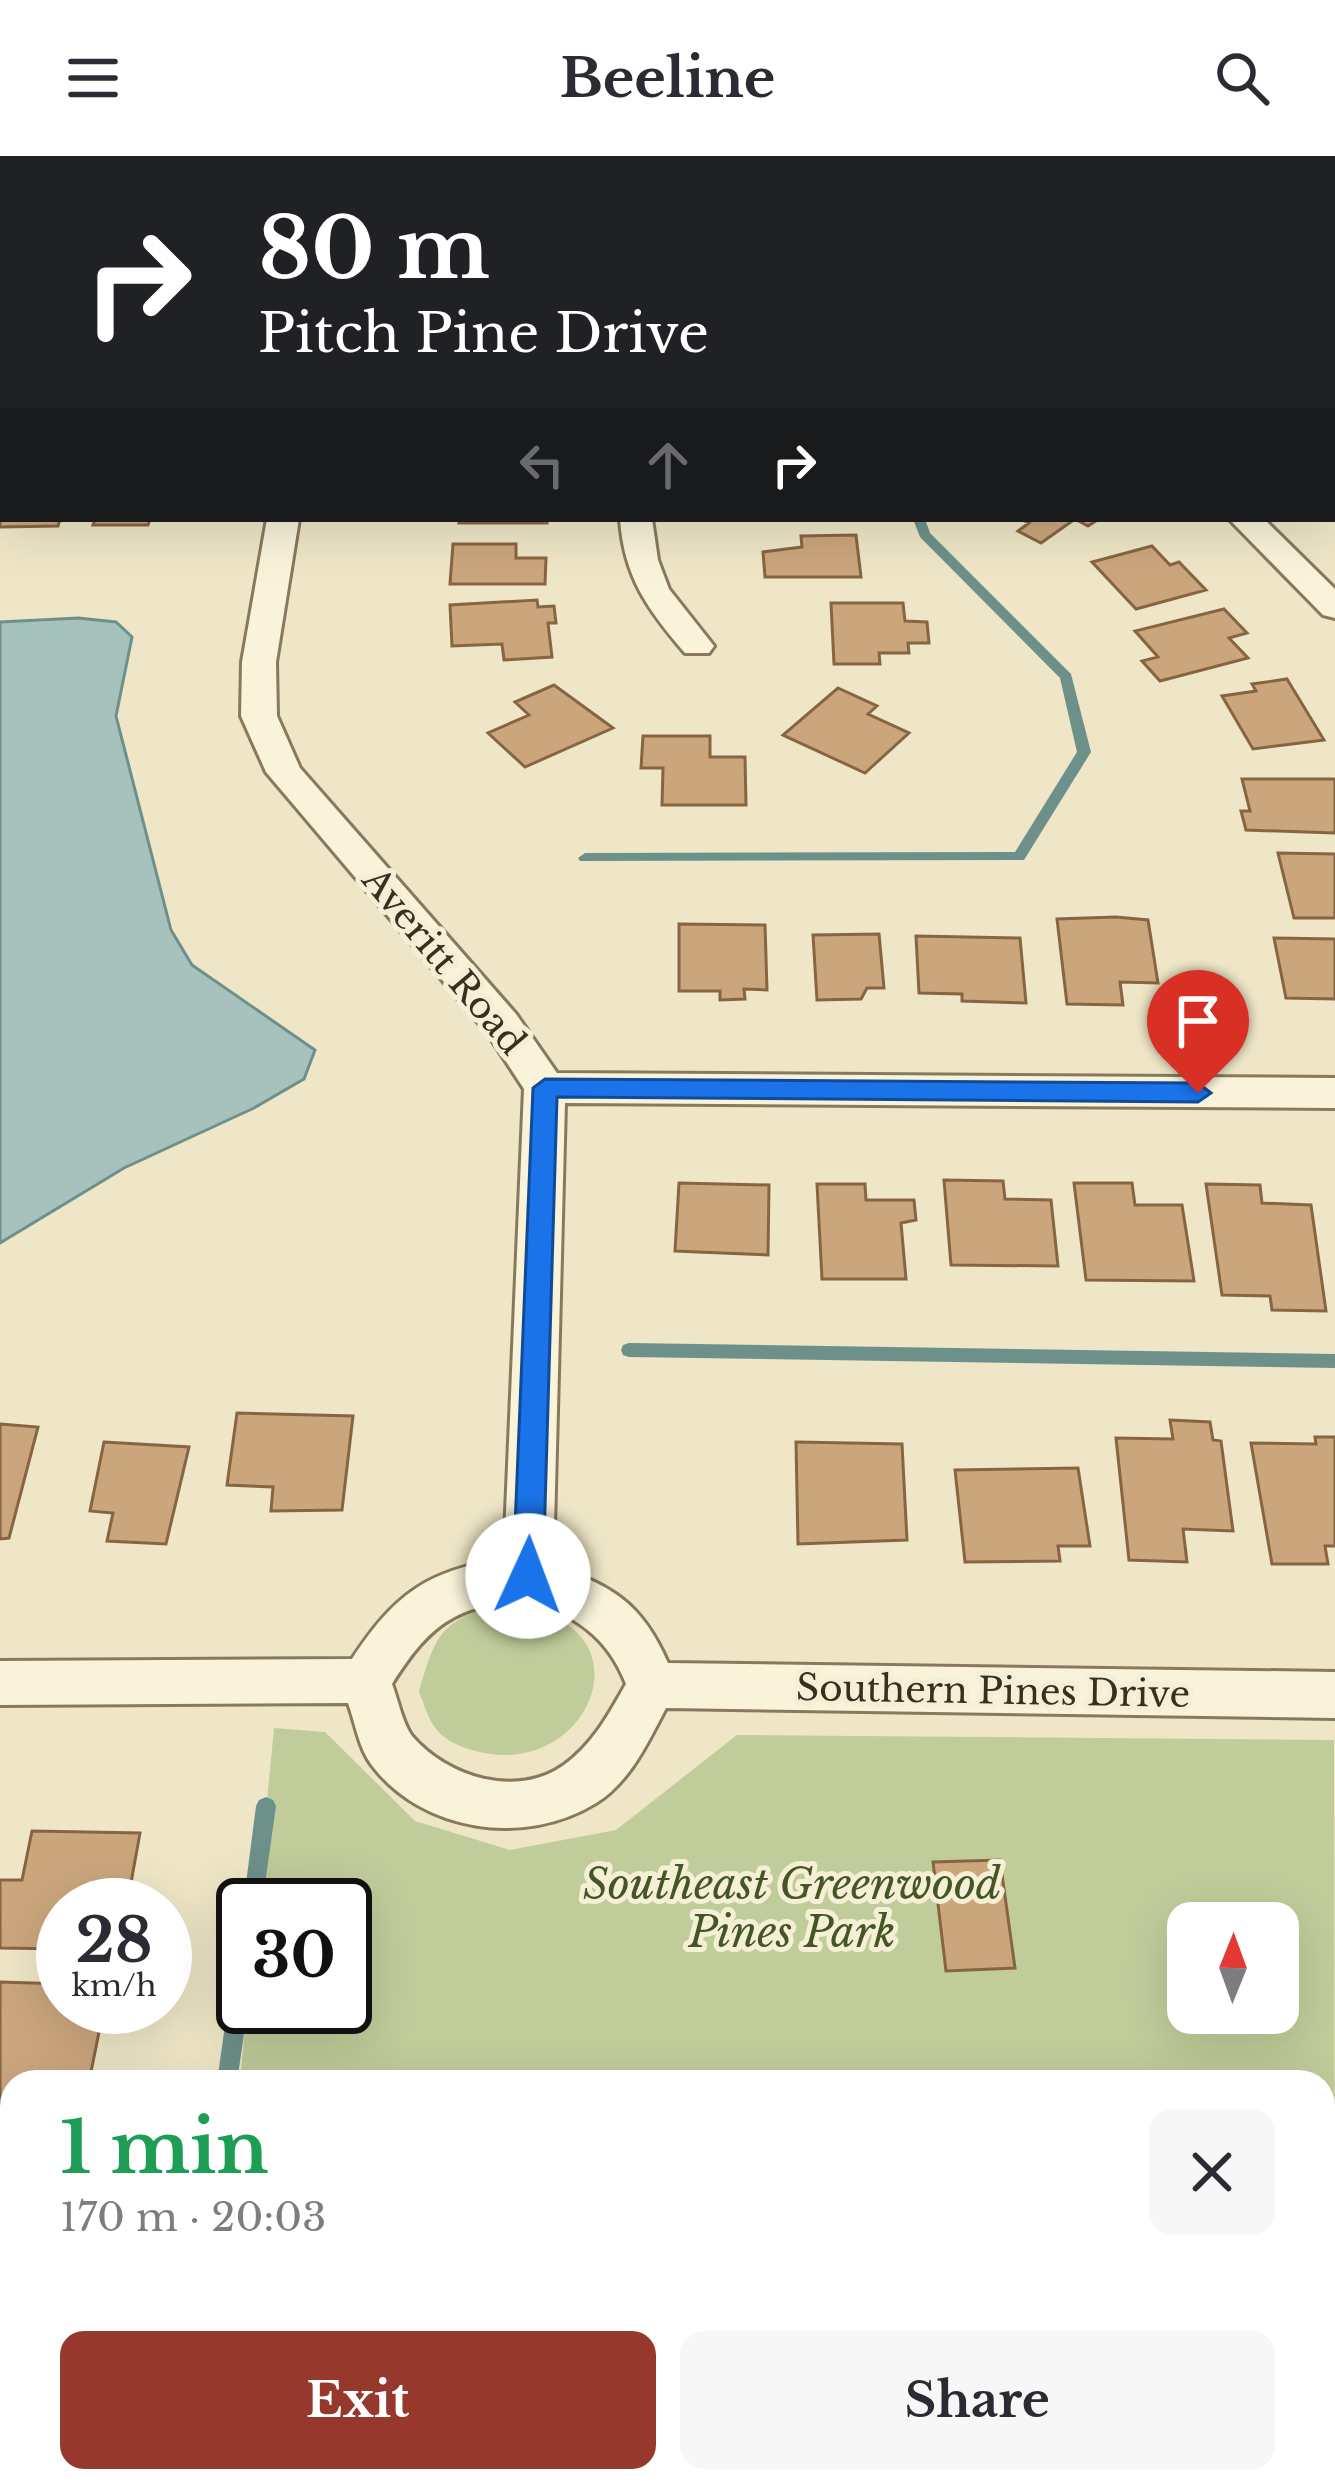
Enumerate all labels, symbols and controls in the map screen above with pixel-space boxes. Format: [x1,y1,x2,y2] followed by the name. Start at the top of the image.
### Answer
[60,45,126,111] icon: menu
[560,45,775,112] text: Beeline
[1209,45,1275,111] icon: search
[258,197,490,301] text: 80 m
[60,204,216,360] icon: right
[258,300,709,367] text: Pitch Pine Drive
[509,432,575,498] icon: left
[635,432,701,498] icon: ahead
[761,432,827,498] icon: right
[352,858,535,1064] street label: Averitt Road
[1147,970,1249,1093] pin
[1165,988,1231,1054] icon: arrive
[465,1513,591,1639] position arrow
[796,1665,1190,1717] street label: Southern Pines Drive
[583,1858,1002,1958] park label: Southeast Greenwood Pines Park
[216,1878,372,2034] speed limit sign: 30
[1167,1902,1299,2034] north arrow
[1167,1902,1299,2034] map controls
[75,1904,153,1978] text: 28
[71,1967,157,2004] text: km/h
[60,2103,269,2192] text: 1 min
[1149,2109,1275,2235] button: close
[60,2193,326,2242] text: 170 m · 20:03
[60,2331,656,2469] button: Exit
[680,2331,1275,2469] button: Share

